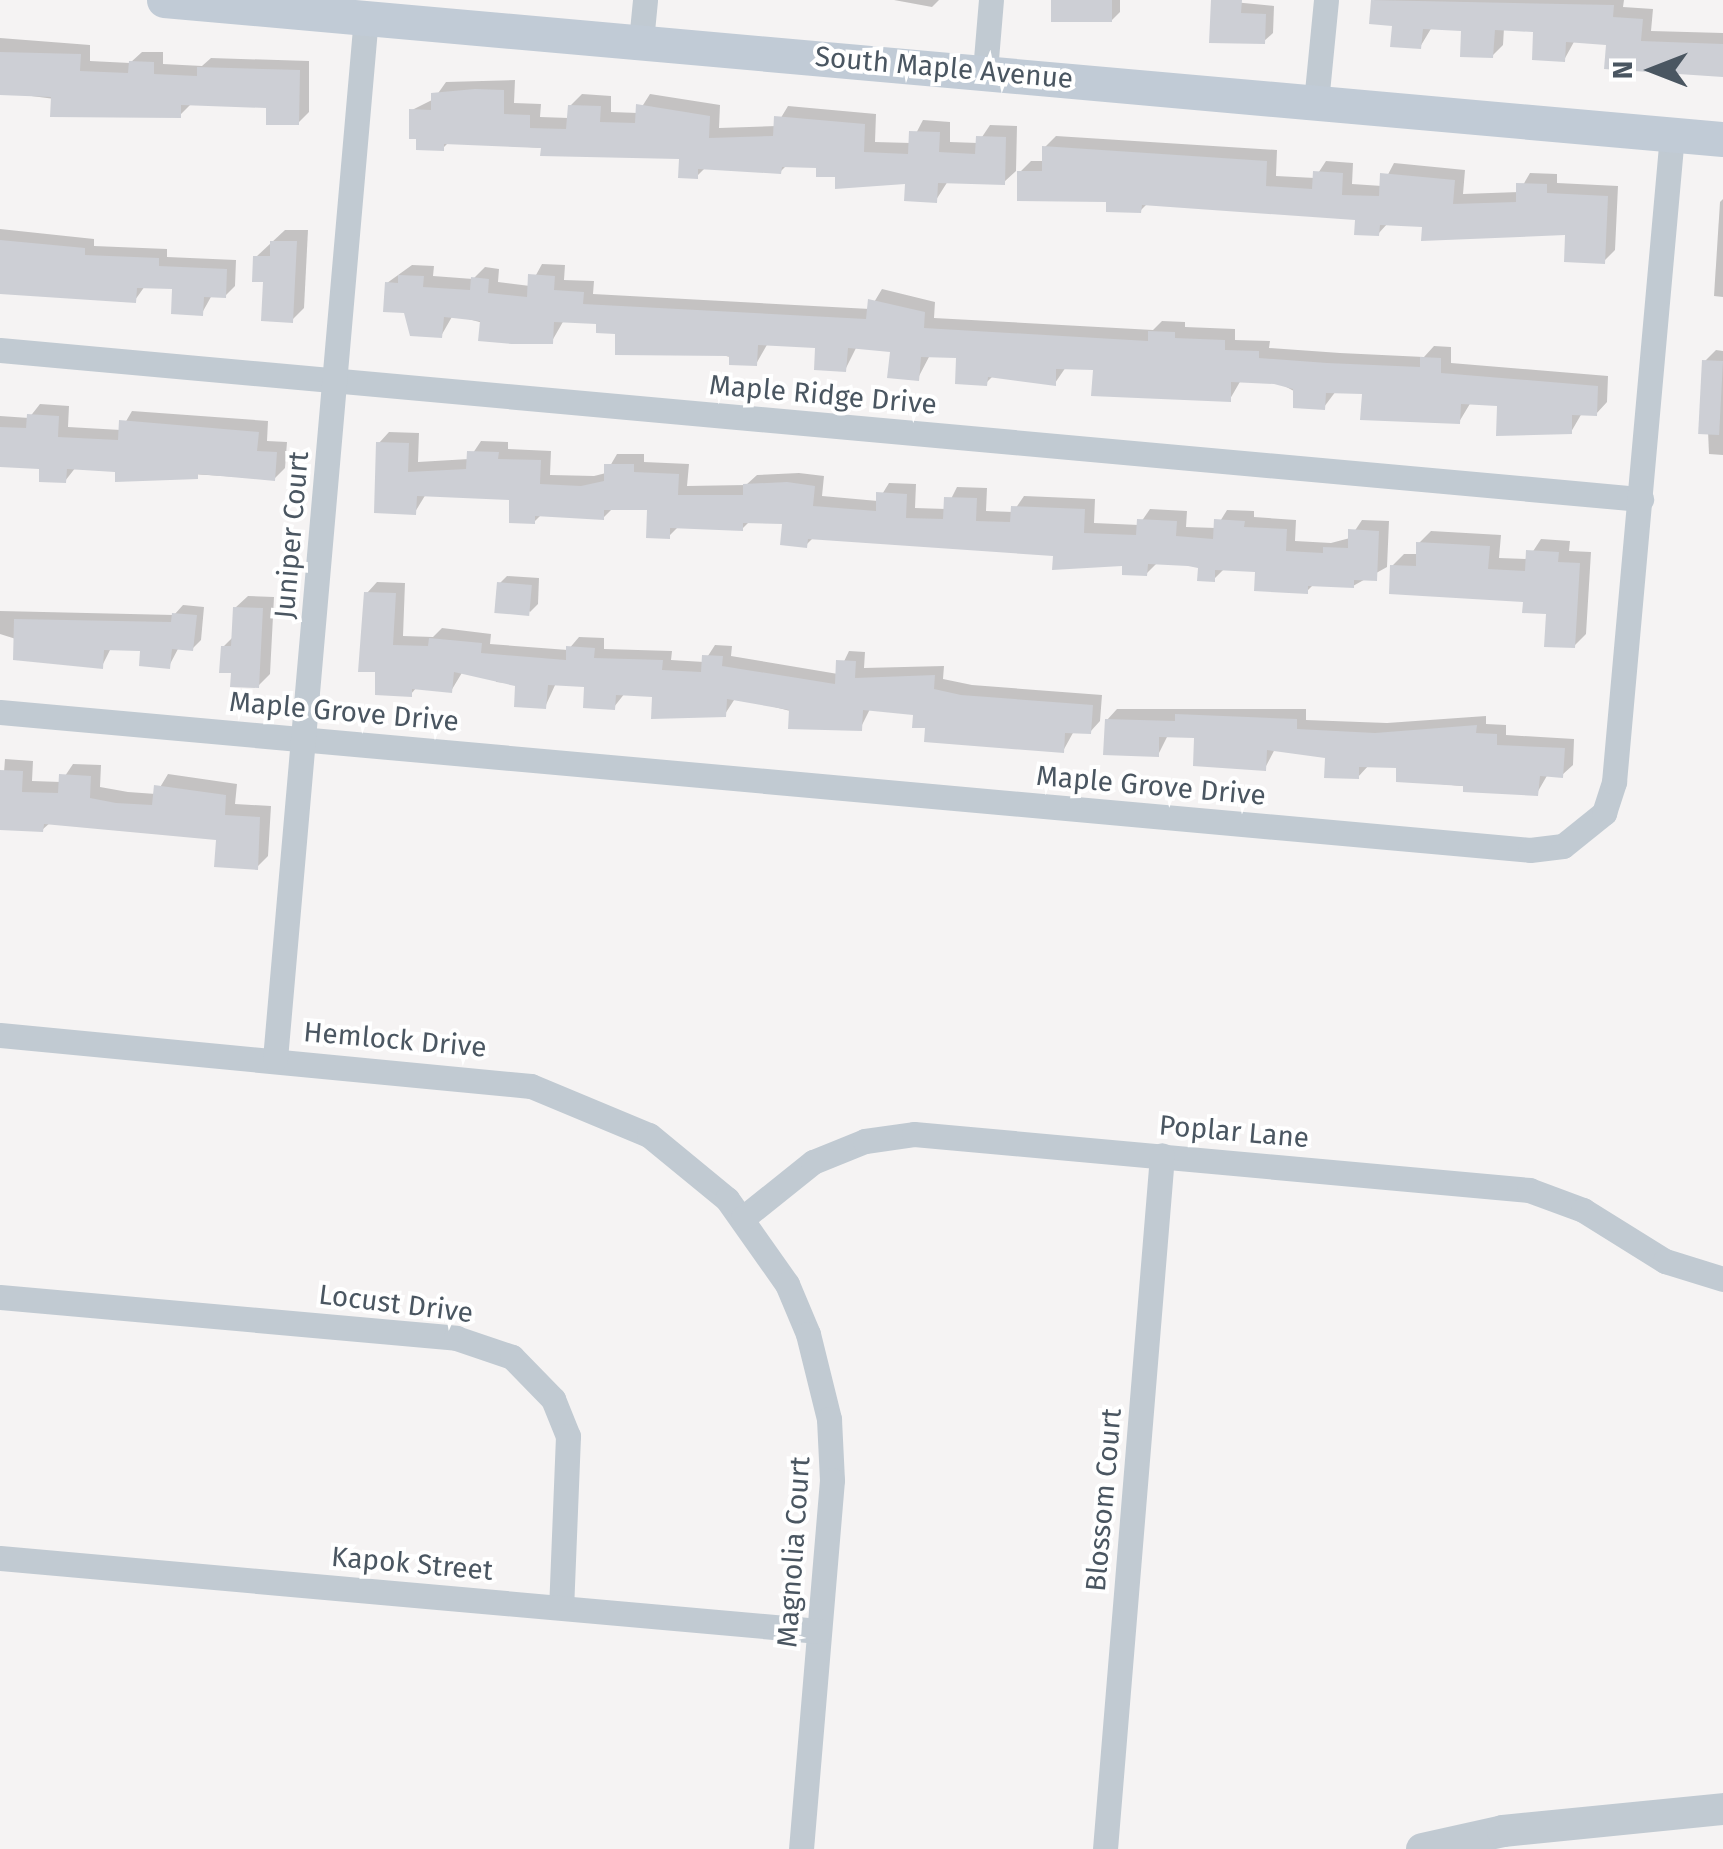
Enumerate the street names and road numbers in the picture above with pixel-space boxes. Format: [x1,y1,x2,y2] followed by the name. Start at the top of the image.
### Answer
[813,40,1075,96] street label: South Maple Avenue
[708,368,938,422] street label: Maple Ridge Drive
[268,450,316,620] street label: Juniper Court
[228,685,460,739] street label: Maple Grove Drive
[1035,759,1267,813] street label: Maple Grove Drive
[302,1015,488,1065] street label: Hemlock Drive
[1158,1109,1310,1155] street label: Poplar Lane
[317,1278,475,1330] street label: Locust Drive
[1079,1407,1129,1593] street label: Blossom Court
[771,1455,817,1649] street label: Magnolia Court
[330,1540,494,1588] street label: Kapok Street

